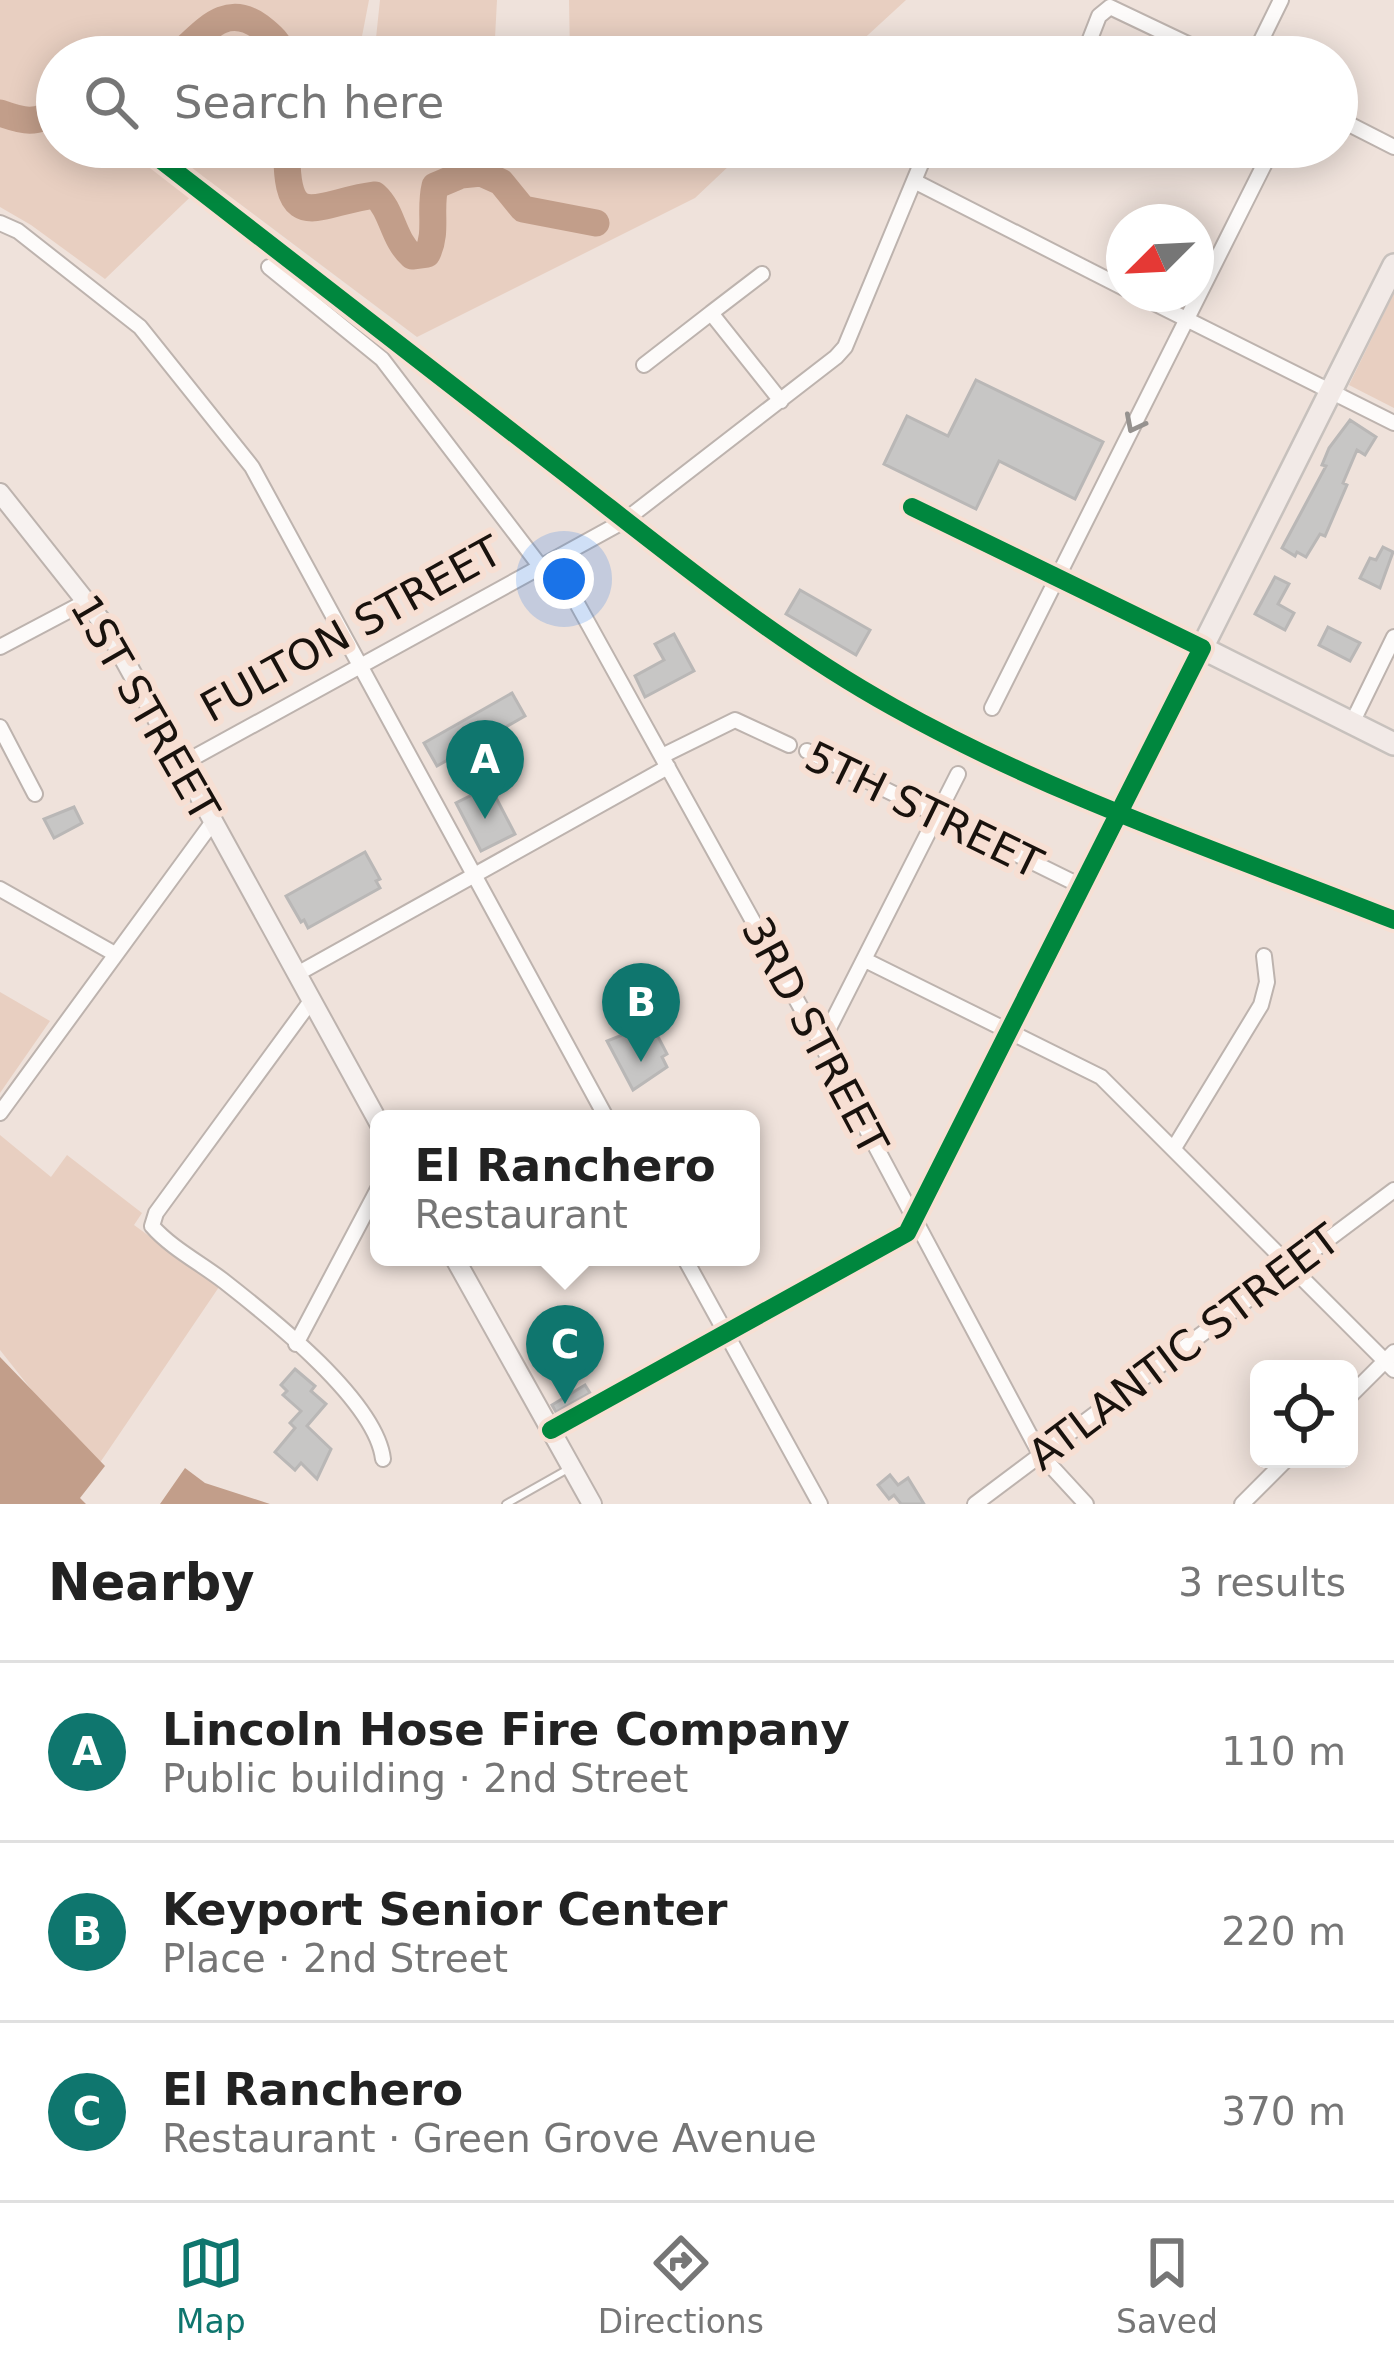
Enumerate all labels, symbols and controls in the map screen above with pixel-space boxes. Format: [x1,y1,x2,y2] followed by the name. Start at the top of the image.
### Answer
[36,36,1358,168] search box
[78,69,144,135] icon: search
[174,76,444,129] text: Search here
[1106,204,1214,312] north arrow
[1125,412,1149,433] one-way arrow
[192,526,510,732] street label: FULTON STREET
[534,549,594,609] your location
[61,586,230,830] street label: 1ST STREET
[446,720,524,819] pin: A
[798,732,1051,889] street label: 5TH STREET
[732,909,898,1163] street label: 3RD STREET
[602,963,680,1062] pin: B
[370,1110,760,1266] popup
[414,1139,716,1192] text: El Ranchero
[414,1192,628,1237] text: Restaurant
[1019,1214,1349,1480] street label: ATLANTIC STREET
[526,1305,604,1404] pin: C
[1250,1360,1358,1468] map controls
[1250,1360,1358,1468] button: locate
[48,1553,255,1612] text: Nearby
[1178,1560,1346,1605] text: 3 results
[162,1703,850,1756] text: Lincoln Hose Fire Company
[72,1729,102,1774] text: A
[1221,1729,1346,1774] text: 110 m
[162,1756,688,1801] text: Public building · 2nd Street
[162,1883,727,1936] text: Keyport Senior Center
[72,1909,102,1954] text: B
[1221,1909,1346,1954] text: 220 m
[162,1936,508,1981] text: Place · 2nd Street
[162,2063,463,2116] text: El Ranchero
[73,2089,101,2134] text: C
[1221,2089,1346,2134] text: 370 m
[162,2116,817,2161] text: Restaurant · Green Grove Avenue
[176,2230,246,2341] tab: Map
[598,2230,764,2341] tab: Directions
[1116,2230,1218,2341] tab: Saved

